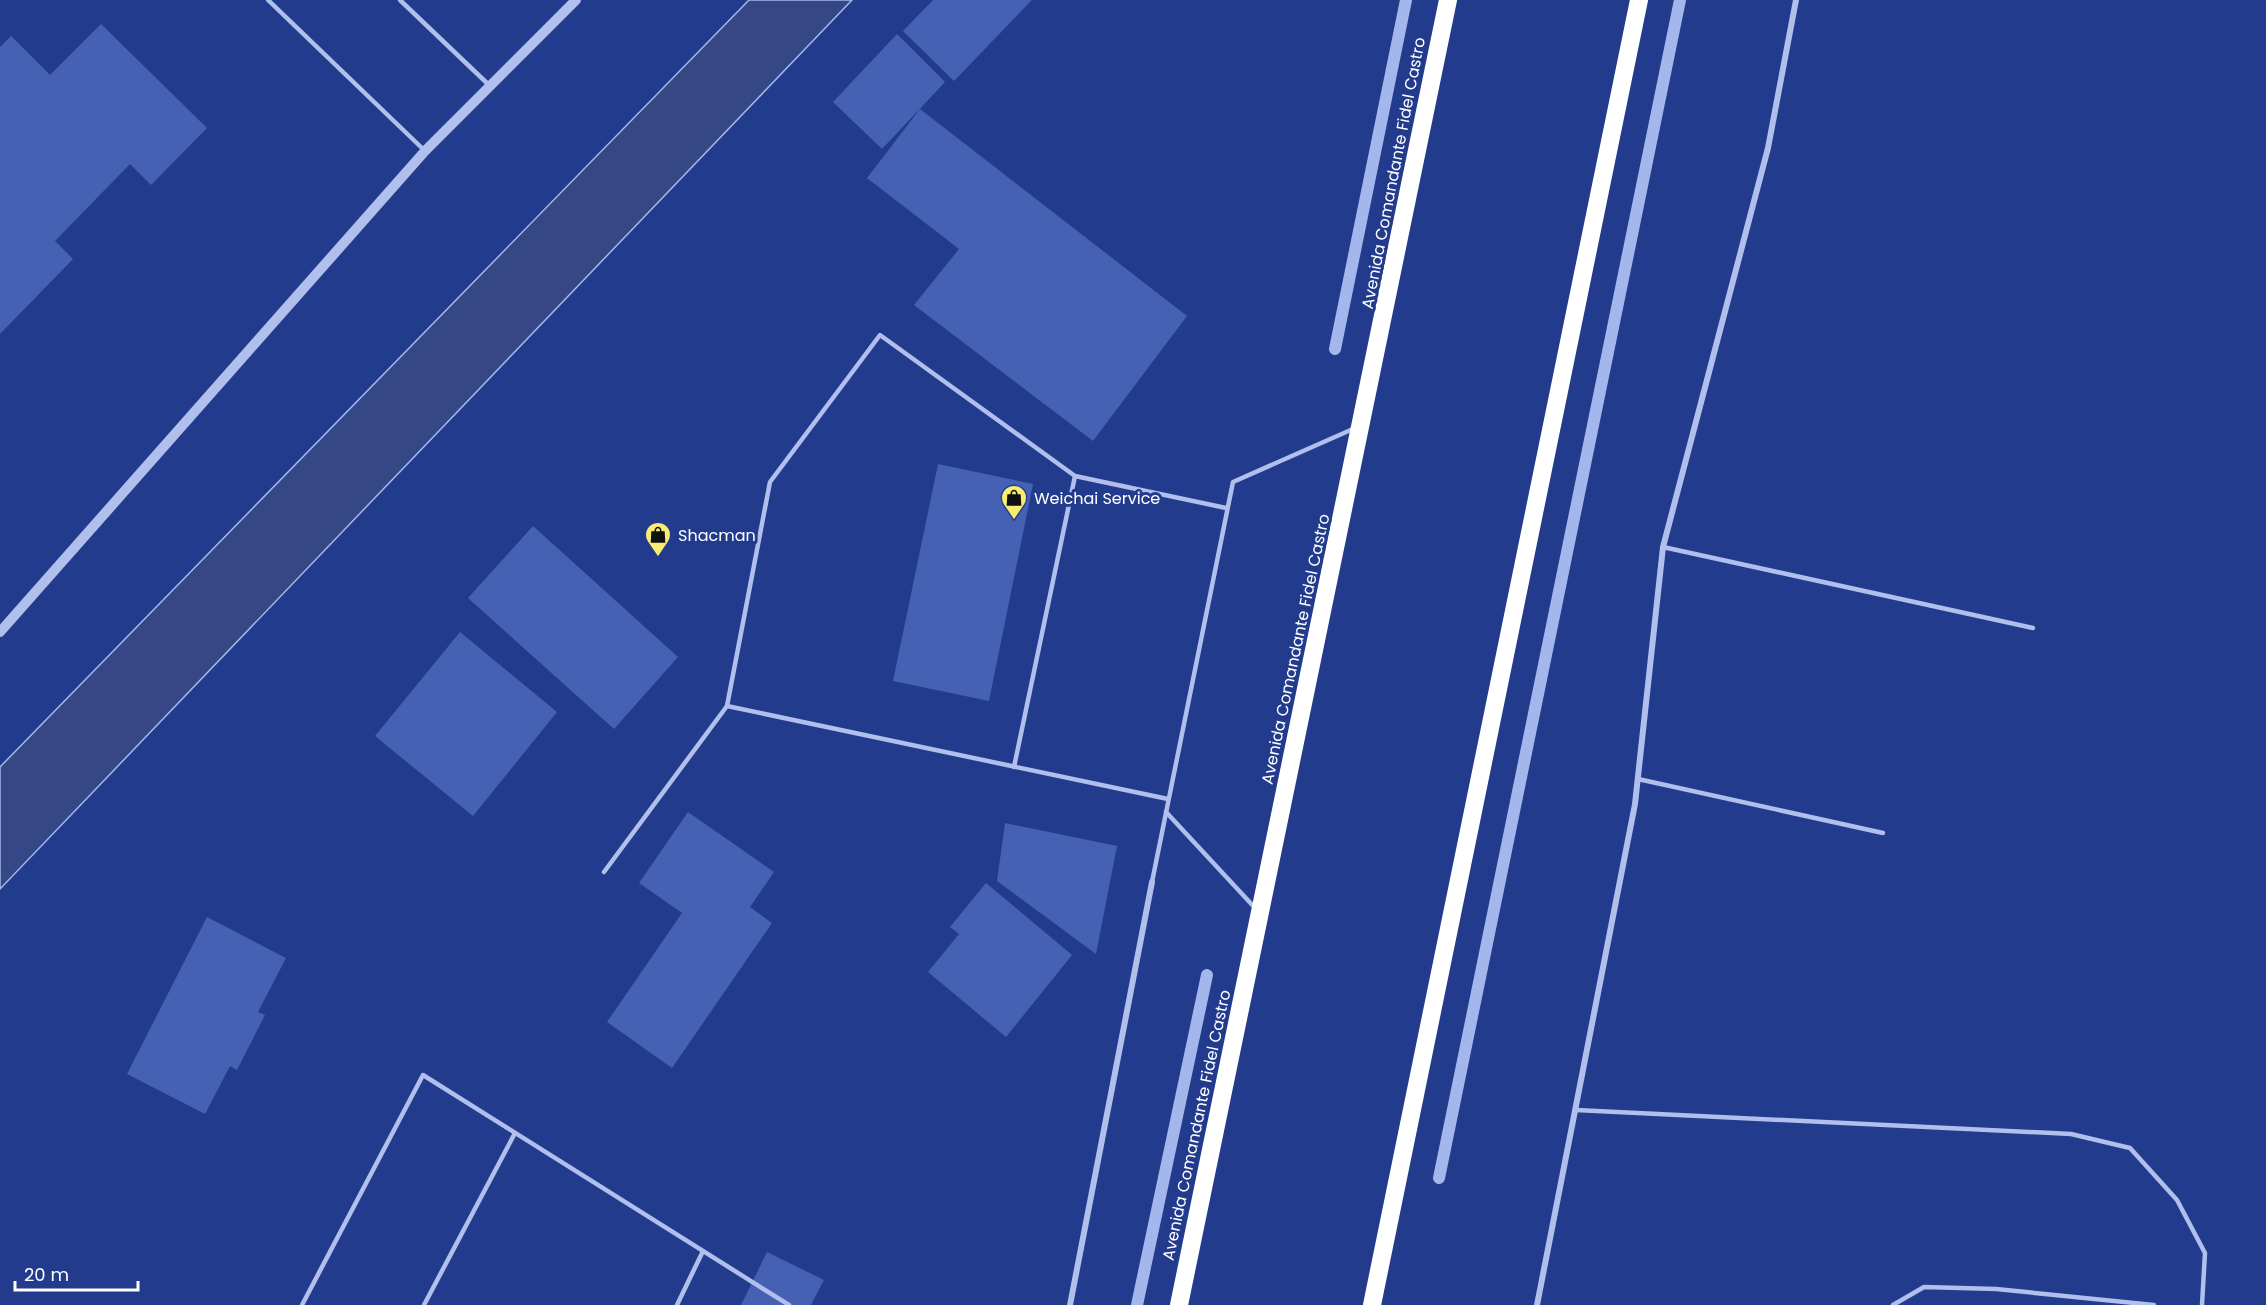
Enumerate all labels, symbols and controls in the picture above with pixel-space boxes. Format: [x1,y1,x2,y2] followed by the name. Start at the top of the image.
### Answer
[1356,35,1431,311] street label: Avenida Comandante Fidel Castro
[999,483,1029,521] shop icon: Weichai Service
[1034,487,1160,510] place label: Weichai Service
[1256,512,1335,787] street label: Avenida Comandante Fidel Castro
[643,520,673,558] shop icon: Shacman
[678,524,756,547] place label: Shacman
[1157,988,1236,1263] street label: Avenida Comandante Fidel Castro
[15,1254,138,1292] scale bar
[24,1262,69,1287] text: 20 m

